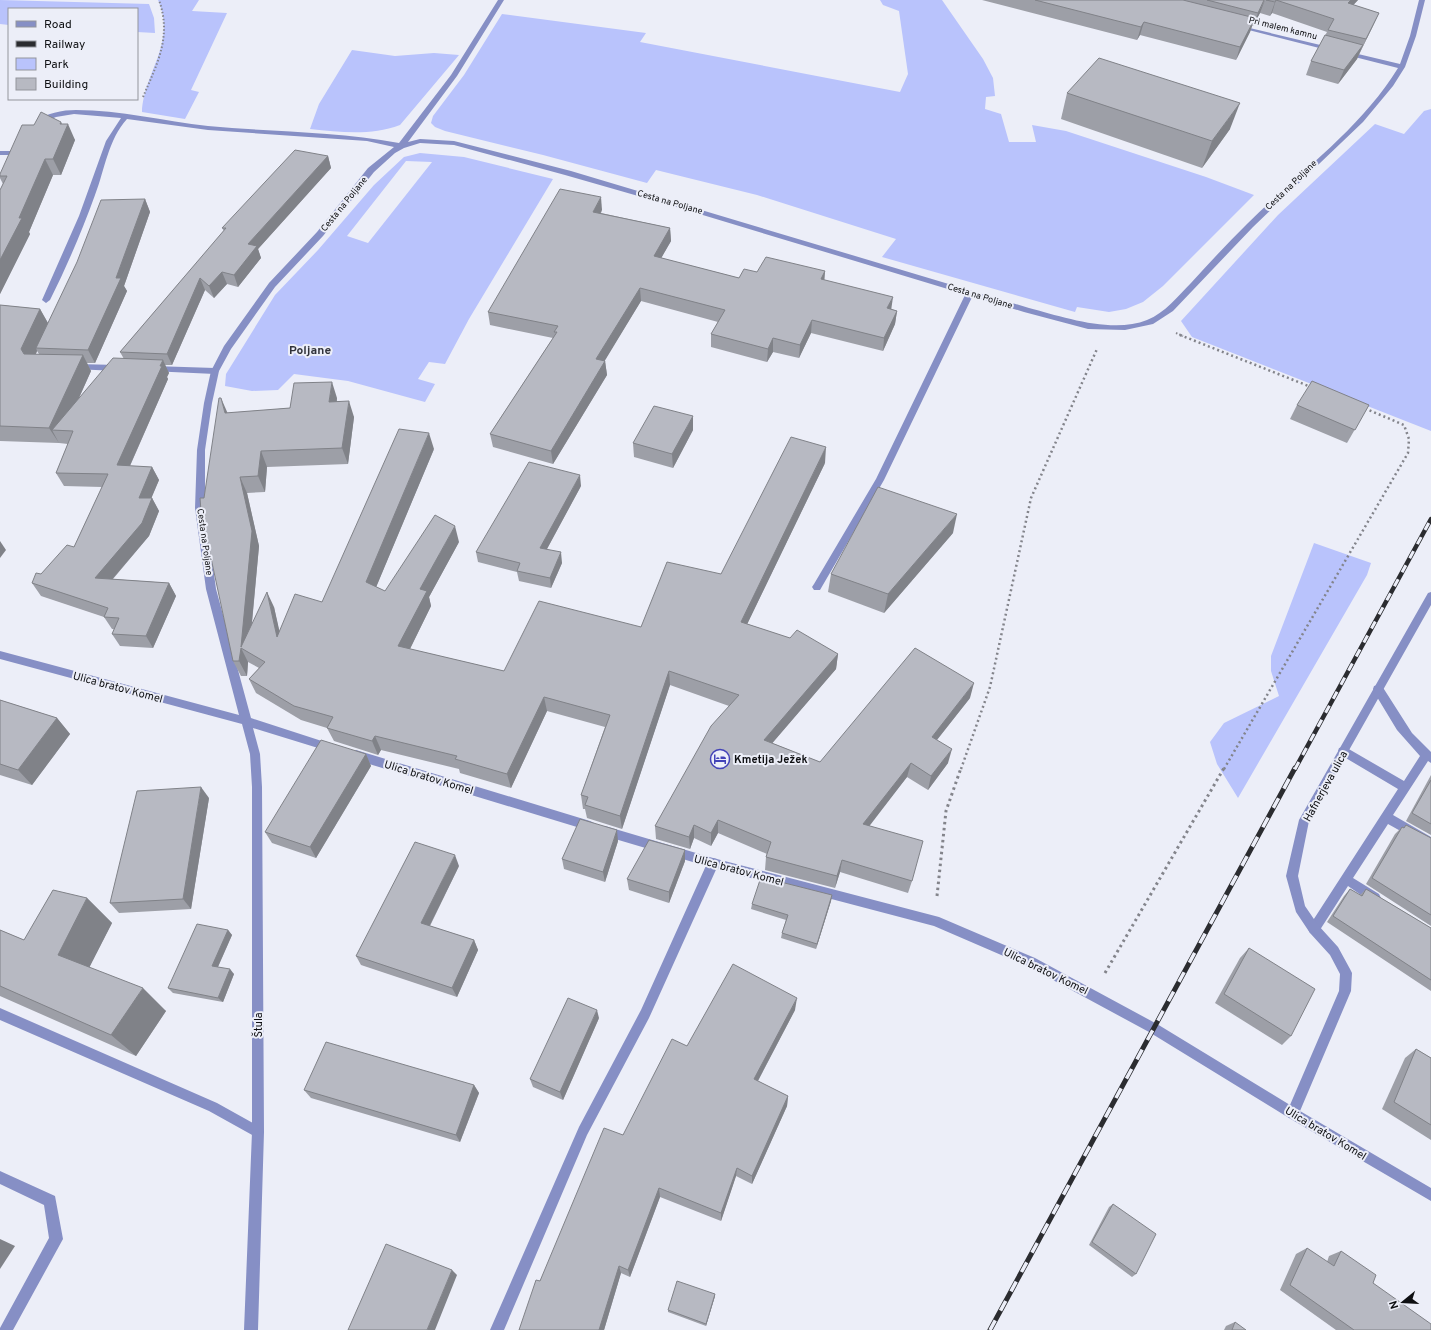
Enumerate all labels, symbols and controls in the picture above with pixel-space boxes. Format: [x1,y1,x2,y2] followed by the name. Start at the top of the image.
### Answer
[8,8,138,100] legend
[1247,15,1318,42] street label: Pri malem kamnu
[44,17,72,33] text: Road
[44,37,85,53] text: Railway
[44,57,69,73] text: Park
[44,77,88,93] text: Building
[1263,158,1320,213] street label: Cesta na Poljane
[319,175,370,234] street label: Cesta na Poljane
[636,188,704,217] street label: Cesta na Poljane
[946,281,1014,312] street label: Cesta na Poljane
[289,343,331,359] district label: Poljane
[194,508,215,576] street label: Cesta na Poljane
[71,669,164,707] street label: Ulica bratov Komel
[709,748,731,770] hotel icon: Kmetija Ježek
[1301,748,1351,824] street label: Hafnerjeva ulica
[734,753,808,767] place label: Kmetija Ježek
[382,758,475,798] street label: Ulica bratov Komel
[692,852,785,890] street label: Ulica bratov Komel
[1001,945,1090,998] street label: Ulica bratov Komel
[251,1012,266,1038] street label: Štula
[1282,1104,1369,1164] street label: Ulica bratov Komel
[1383,1282,1423,1322] north arrow
[1387,1299,1402,1311] text: N

